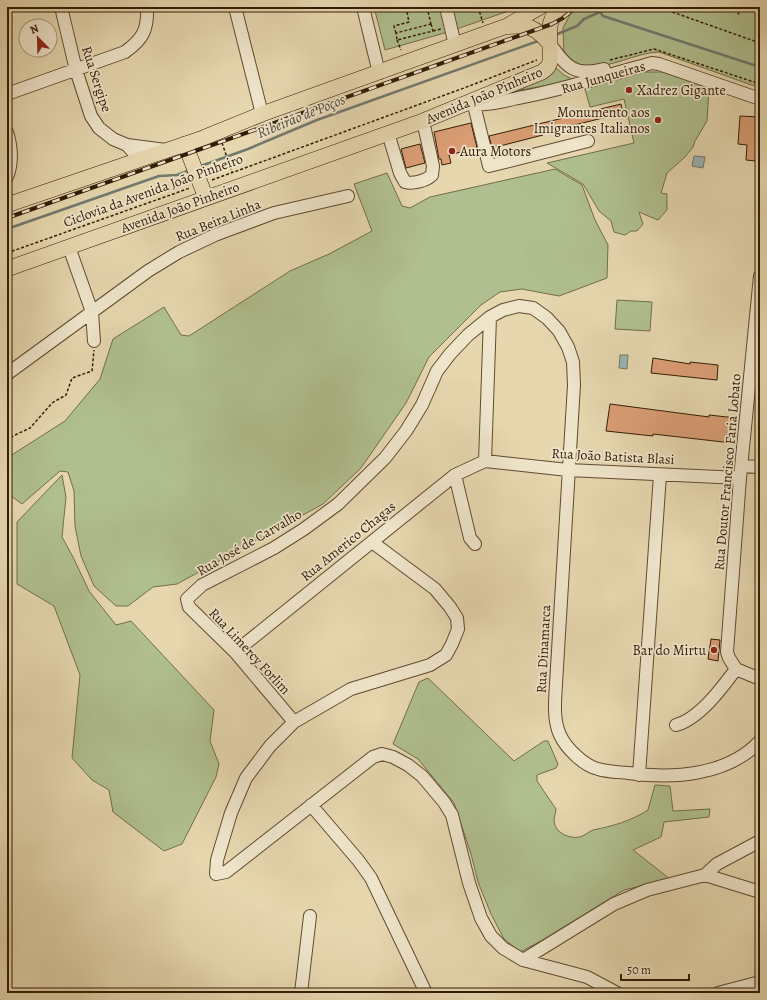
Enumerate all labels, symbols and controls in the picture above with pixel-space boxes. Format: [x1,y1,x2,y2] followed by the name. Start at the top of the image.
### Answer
[18,18,58,58] north arrow
[28,21,41,38] text: N
[77,44,116,115] street label: Rua Sergipe
[559,56,647,99] street label: Rua Junqueiras
[422,62,545,129] street label: Avenida João Pinheiro
[637,81,726,100] place label: Xadrez Gigante
[624,85,634,95] marker: Xadrez Gigante
[254,89,348,143] water label: Ribeirão de Poços
[533,103,650,138] place label: Monumento aos Imigrantes Italianos
[653,115,663,125] marker: Monumento aos Imigrantes Italianos
[459,142,531,161] place label: Aura Motors
[447,146,457,156] marker: Aura Motors
[61,150,245,230] street label: Ciclovia da Avenida João Pinheiro
[118,178,242,236] street label: Avenida João Pinheiro
[173,194,264,246] street label: Rua Beira Linha
[709,373,746,571] street label: Rua Doutor Francisco Faria Lobato
[551,444,675,469] street label: Rua João Batista Blasi
[297,497,400,586] street label: Rua Americo Chagas
[193,505,305,580] street label: Rua José de Carvalho
[204,604,295,699] street label: Rua Limercy Forlim
[532,604,555,694] street label: Rua Dinamarca
[633,641,706,660] place label: Bar do Mirtu
[709,645,719,655] marker: Bar do Mirtu
[621,956,689,982] scale bar
[627,962,651,978] text: 50 m

